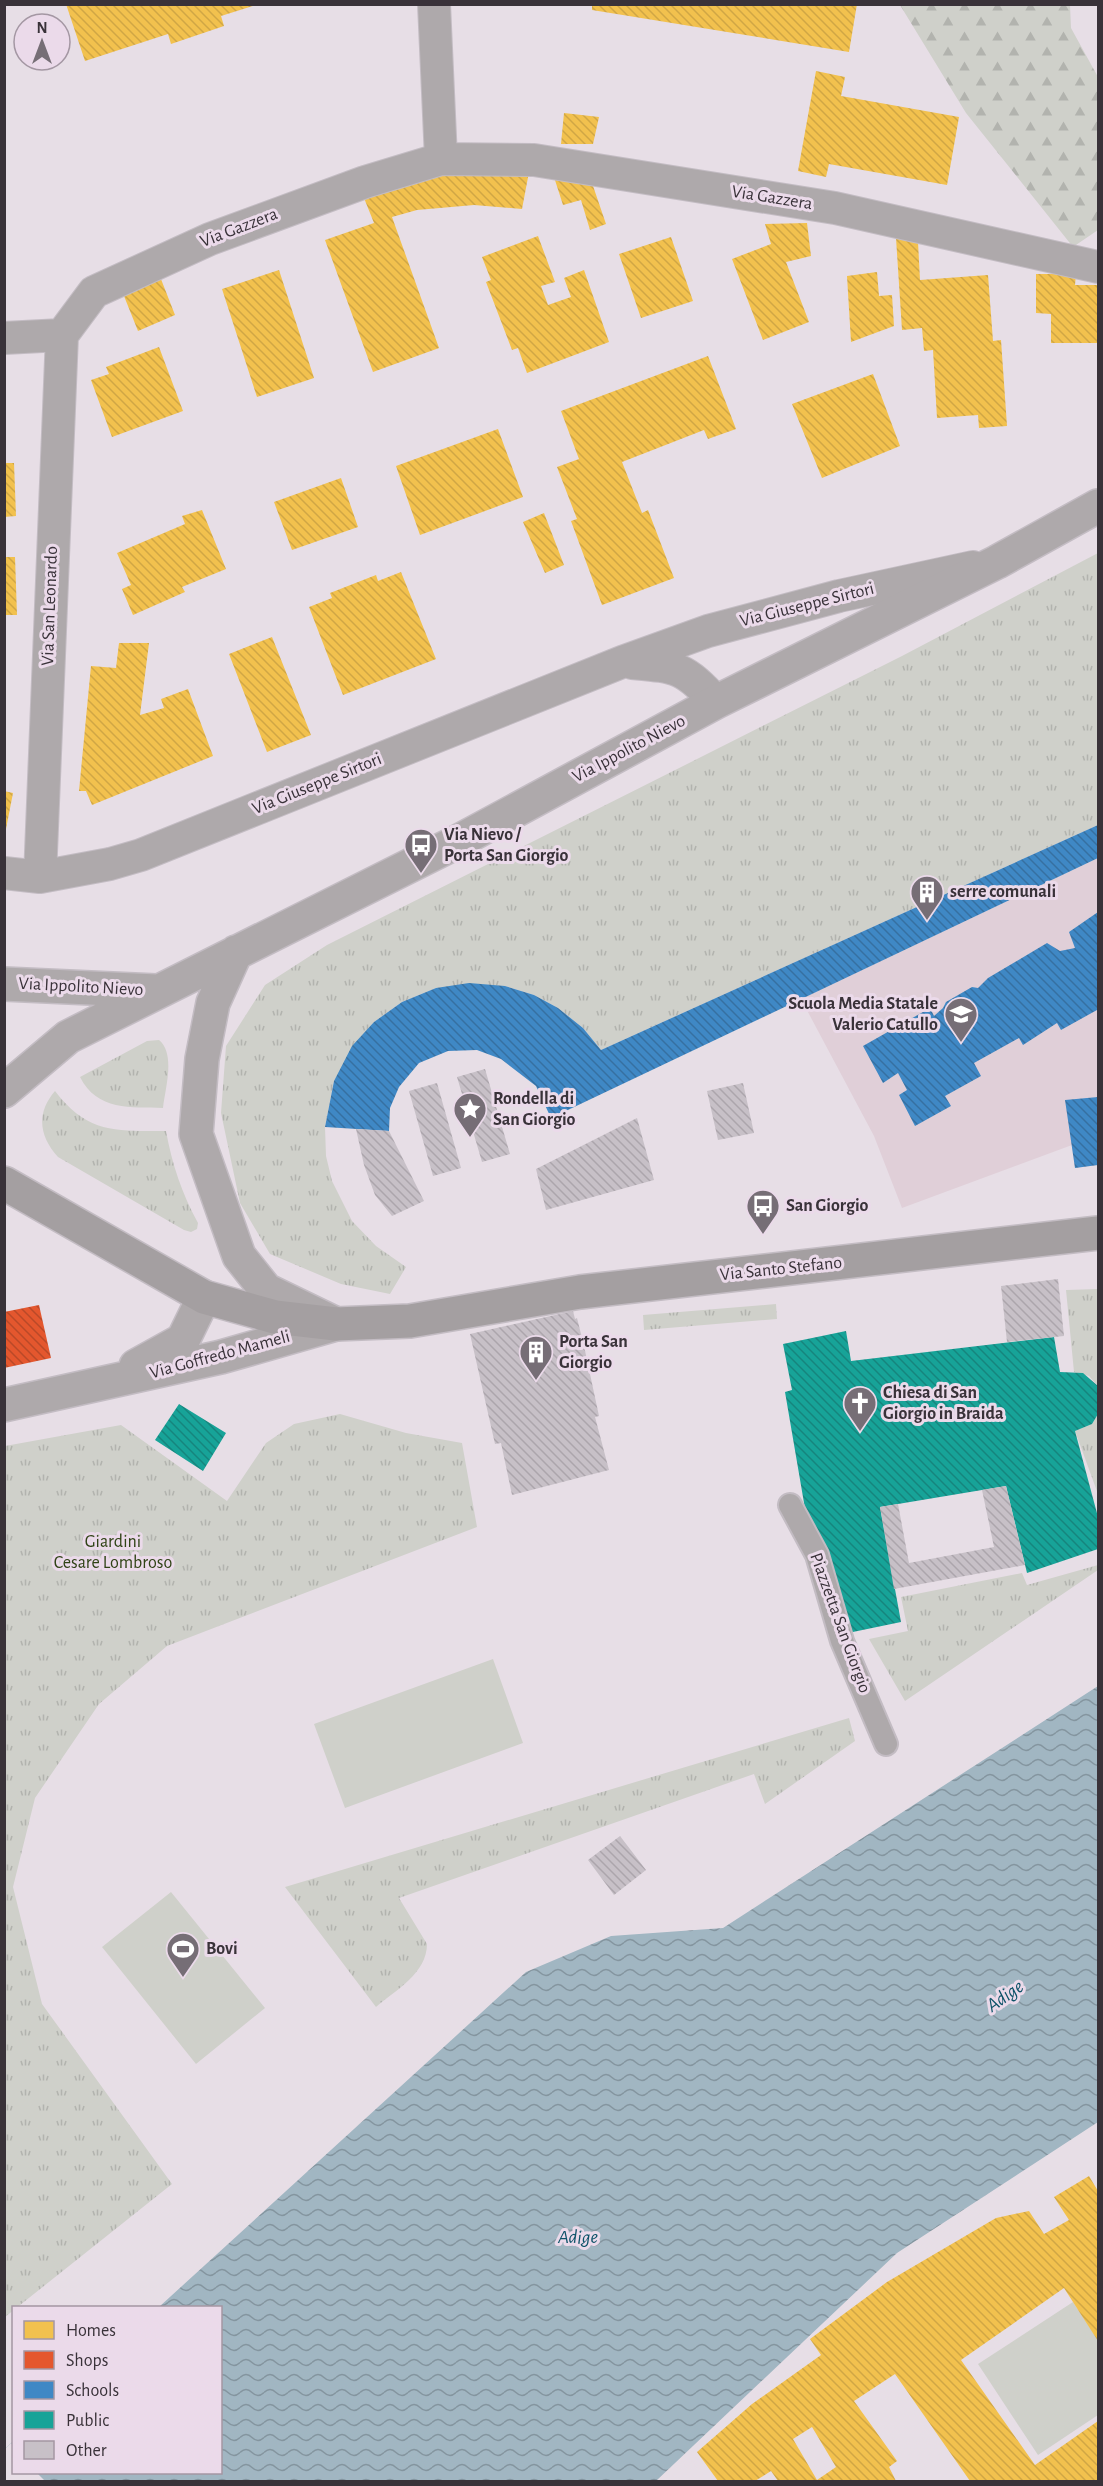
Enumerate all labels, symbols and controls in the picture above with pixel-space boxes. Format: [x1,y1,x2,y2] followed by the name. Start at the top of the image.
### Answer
[12,12,72,72] north arrow
[36,20,48,36] text: N
[730,183,814,213] street label: Via Gazzera
[198,205,280,251] street label: Via Gazzera
[39,546,61,666] street label: Via San Leonardo
[738,580,876,630] street label: Via Giuseppe Sirtori
[570,712,689,786] street label: Via Ippolito Nievo
[250,750,384,818] street label: Via Giuseppe Sirtori
[444,826,569,865] place label: Via Nievo / Porta San Giorgio
[403,827,439,874] bus stop icon: Via Nievo / Porta San Giorgio
[909,874,945,921] building icon: serre comunali
[950,883,1056,901] place label: serre comunali
[18,975,144,999] street label: Via Ippolito Nievo
[788,995,938,1034] place label: Scuola Media Statale Valerio Catullo
[943,996,979,1043] school or university icon: Scuola Media Statale Valerio Catullo
[493,1090,576,1129] place label: Rondella di San Giorgio
[452,1091,488,1138] place icon: Rondella di San Giorgio
[745,1188,781,1235] bus stop icon: San Giorgio
[786,1197,869,1215] place label: San Giorgio
[719,1254,843,1284] street label: Via Santo Stefano
[148,1328,292,1382] street label: Via Goffredo Mameli
[559,1333,628,1372] place label: Porta San Giorgio
[518,1334,554,1381] building icon: Porta San Giorgio
[883,1384,1004,1423] place label: Chiesa di San Giorgio in Braida
[842,1385,878,1432] church icon: Chiesa di San Giorgio in Braida
[54,1533,172,1572] park label: Giardini Cesare Lombroso
[806,1550,874,1696] street label: Piazzetta San Giorgio
[165,1931,201,1978] sports icon: Bovi
[206,1940,238,1958] place label: Bovi
[982,1976,1028,2016] water label: Adige
[557,2227,599,2247] water label: Adige
[12,2306,222,2474] legend
[66,2322,116,2340] text: Homes
[66,2352,108,2370] text: Shops
[66,2382,119,2400] text: Schools
[66,2412,109,2430] text: Public
[66,2442,107,2460] text: Other

